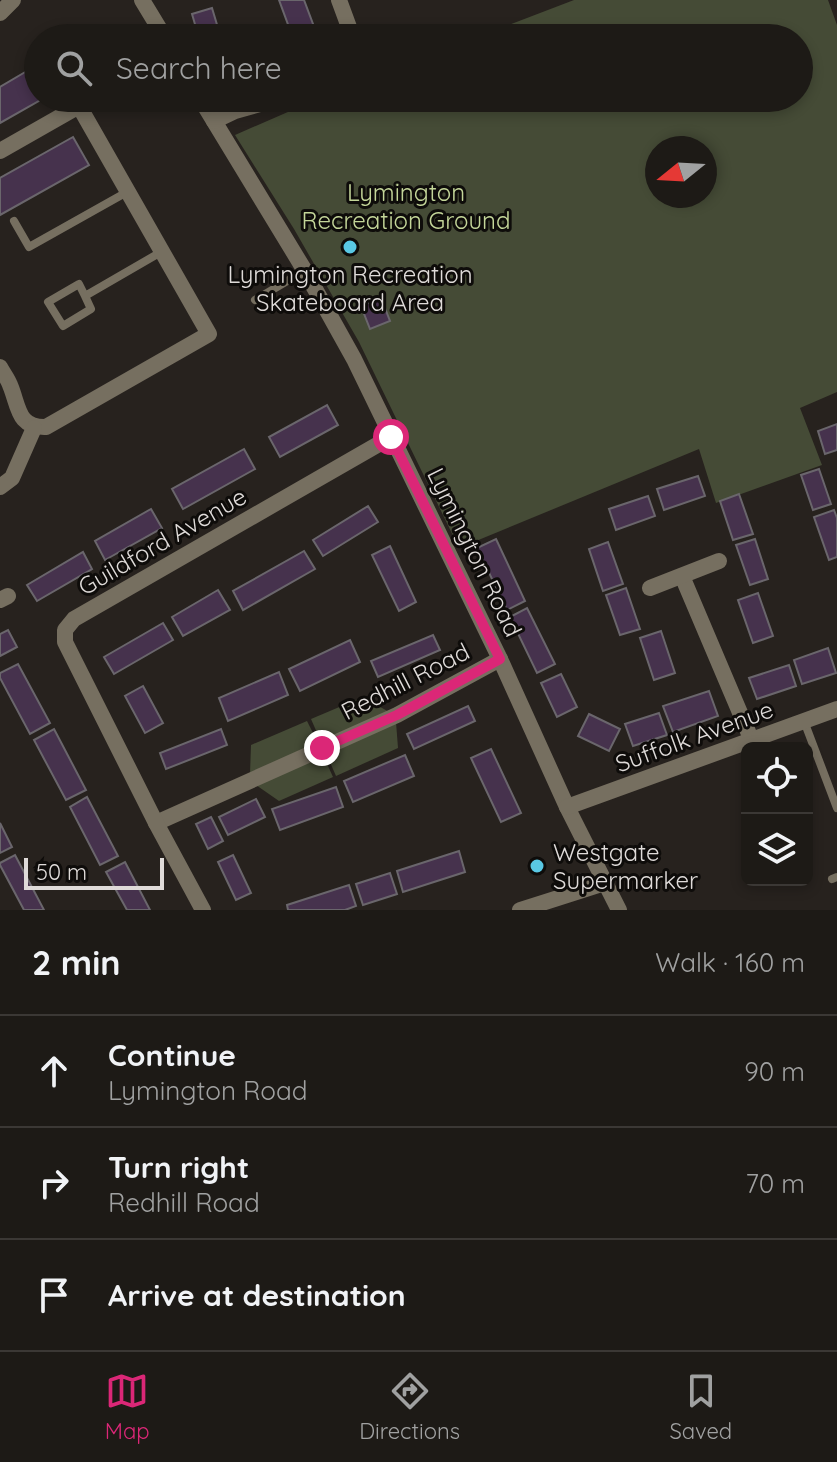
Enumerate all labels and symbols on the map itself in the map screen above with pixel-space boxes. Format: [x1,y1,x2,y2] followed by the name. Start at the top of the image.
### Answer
[645,136,717,208] north arrow
[301,177,511,235] park label: Lymington Recreation Ground
[341,238,359,256] marker: Lymington Recreation Skateboard Area
[227,259,473,317] place label: Lymington Recreation Skateboard Area
[373,419,409,455] route start
[421,463,529,641] street label: Lymington Road
[72,481,252,601] street label: Guildford Avenue
[336,636,474,726] street label: Redhill Road
[611,694,777,778] street label: Suffolk Avenue
[304,730,340,766] route end
[553,837,698,895] place label: Westgate Supermarker
[24,854,164,890] scale bar
[528,857,546,875] marker: Westgate Supermarker

